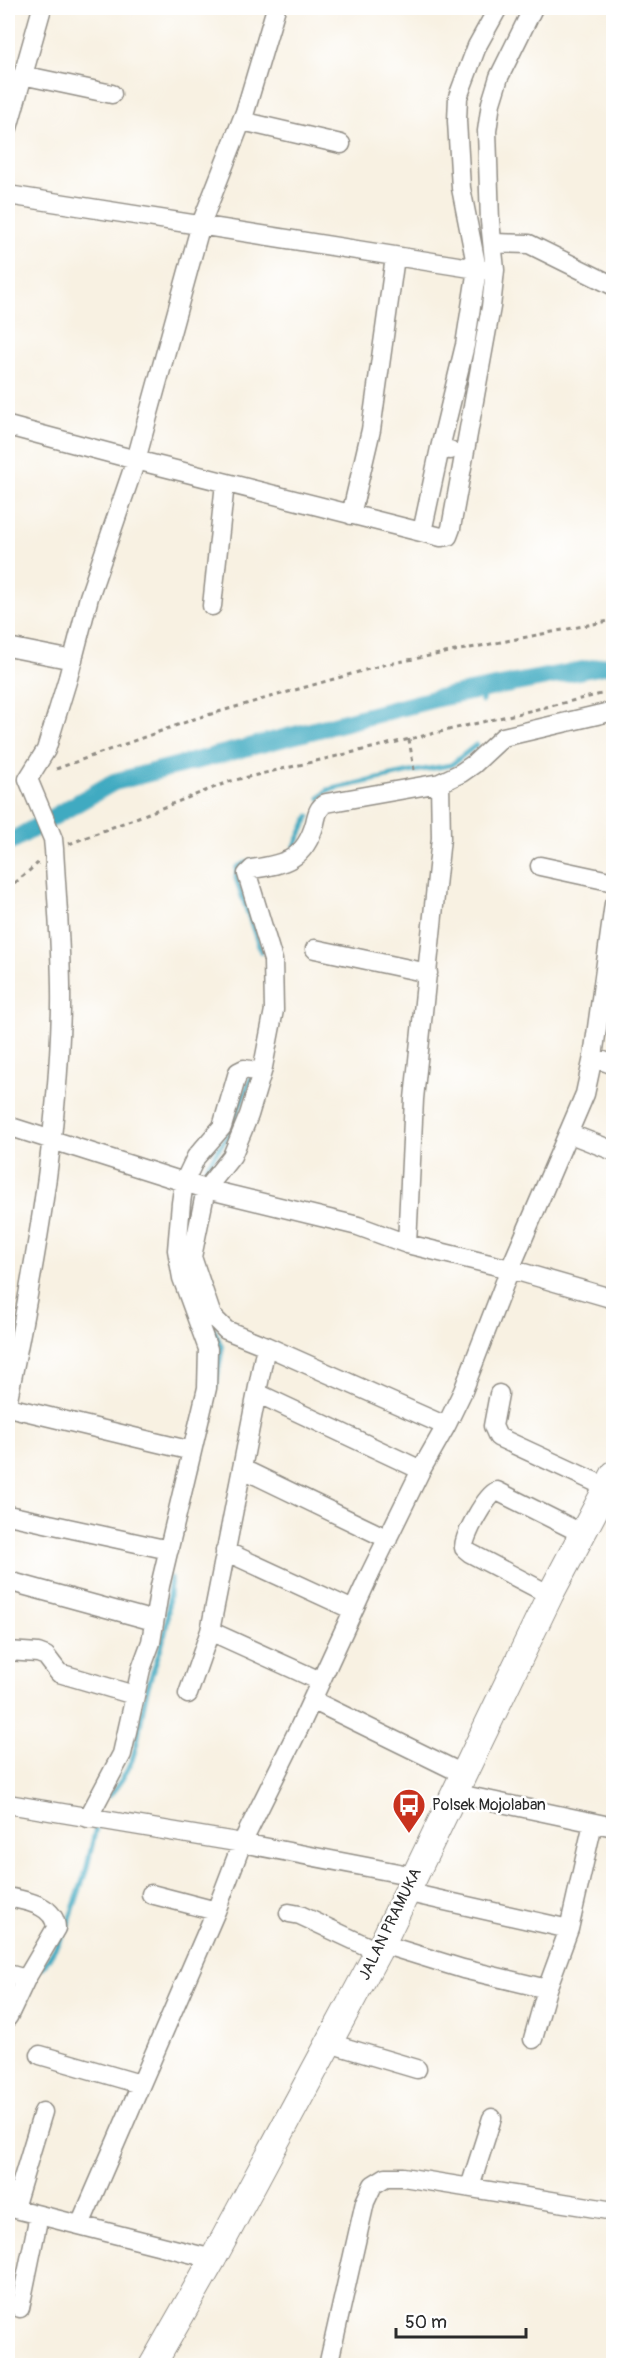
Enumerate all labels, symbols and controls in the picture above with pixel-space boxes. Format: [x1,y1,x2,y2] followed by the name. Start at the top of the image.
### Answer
[391,1787,427,1834] bus stop icon: Polsek Mojolaban
[432,1795,546,1815] place label: Polsek Mojolaban
[354,1865,426,1983] street label: JALAN PRAMUKA
[396,2301,526,2339] scale bar
[405,2311,447,2334] text: 50 m

